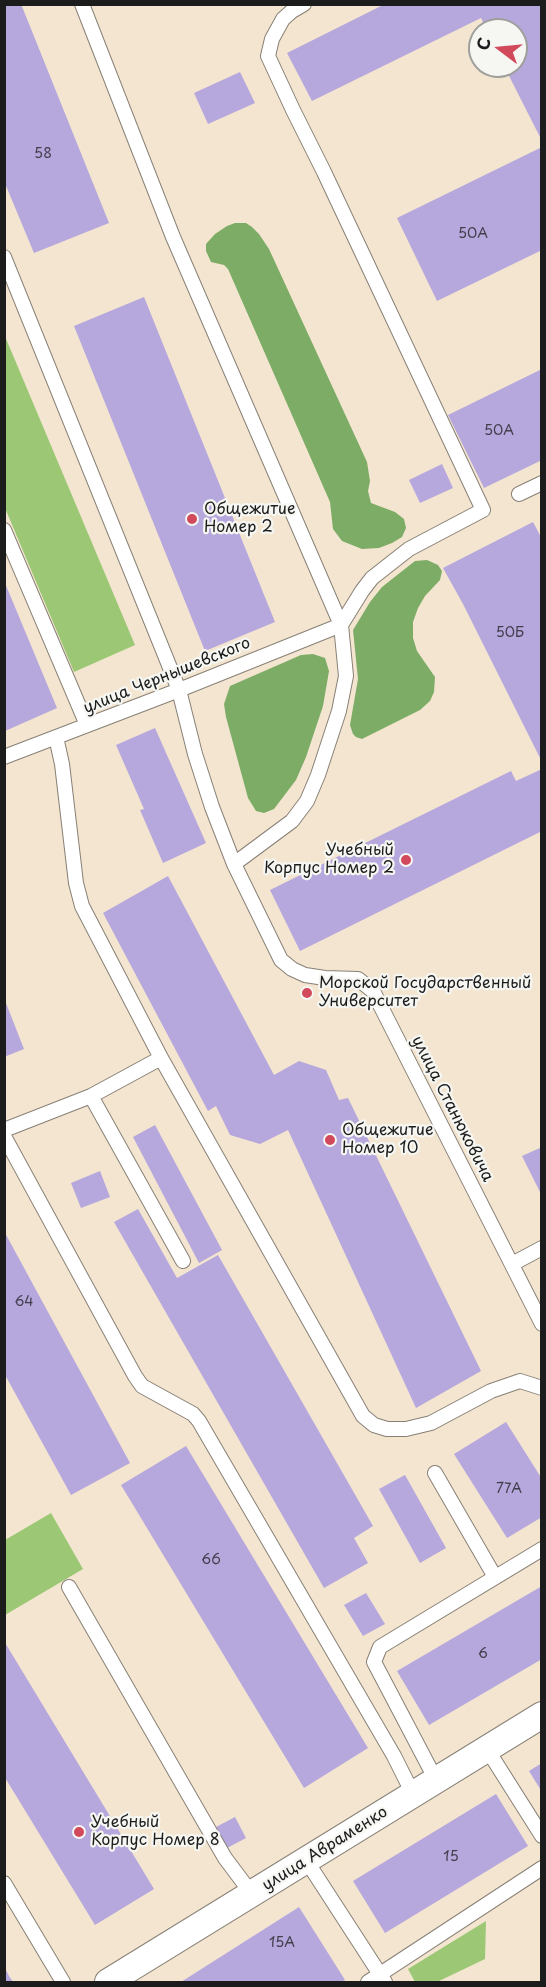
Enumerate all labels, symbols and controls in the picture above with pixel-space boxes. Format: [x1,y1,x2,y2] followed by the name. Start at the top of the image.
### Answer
[468,18,528,78] north arrow
[469,34,496,53] text: С
[34,146,52,162] house number: 58
[458,226,488,242] house number: 50А
[484,423,514,439] house number: 50А
[204,500,295,538] place label: Общежитие Номер 2
[185,512,199,526] marker: Общежитие Номер 2
[496,625,524,641] house number: 50Б
[81,634,253,718] street label: улица Чернышевского
[264,841,394,879] place label: Учебный Корпус Номер 2
[399,853,413,867] marker: Учебный Корпус Номер 2
[319,974,531,1012] place label: Морской Государственный Университет
[300,986,314,1000] marker: Морской Государственный Университет
[407,1033,497,1185] street label: улица Станюковича
[342,1121,433,1159] place label: Общежитие Номер 10
[323,1133,337,1147] marker: Общежитие Номер 10
[14,1294,34,1310] house number: 64
[496,1481,522,1497] house number: 77А
[201,1552,221,1568] house number: 66
[478,1646,488,1662] house number: 6
[259,1803,391,1895] street label: улица Авраменко
[91,1813,220,1851] place label: Учебный Корпус Номер 8
[72,1825,86,1839] marker: Учебный Корпус Номер 8
[443,1849,459,1865] house number: 15
[269,1935,295,1951] house number: 15А

